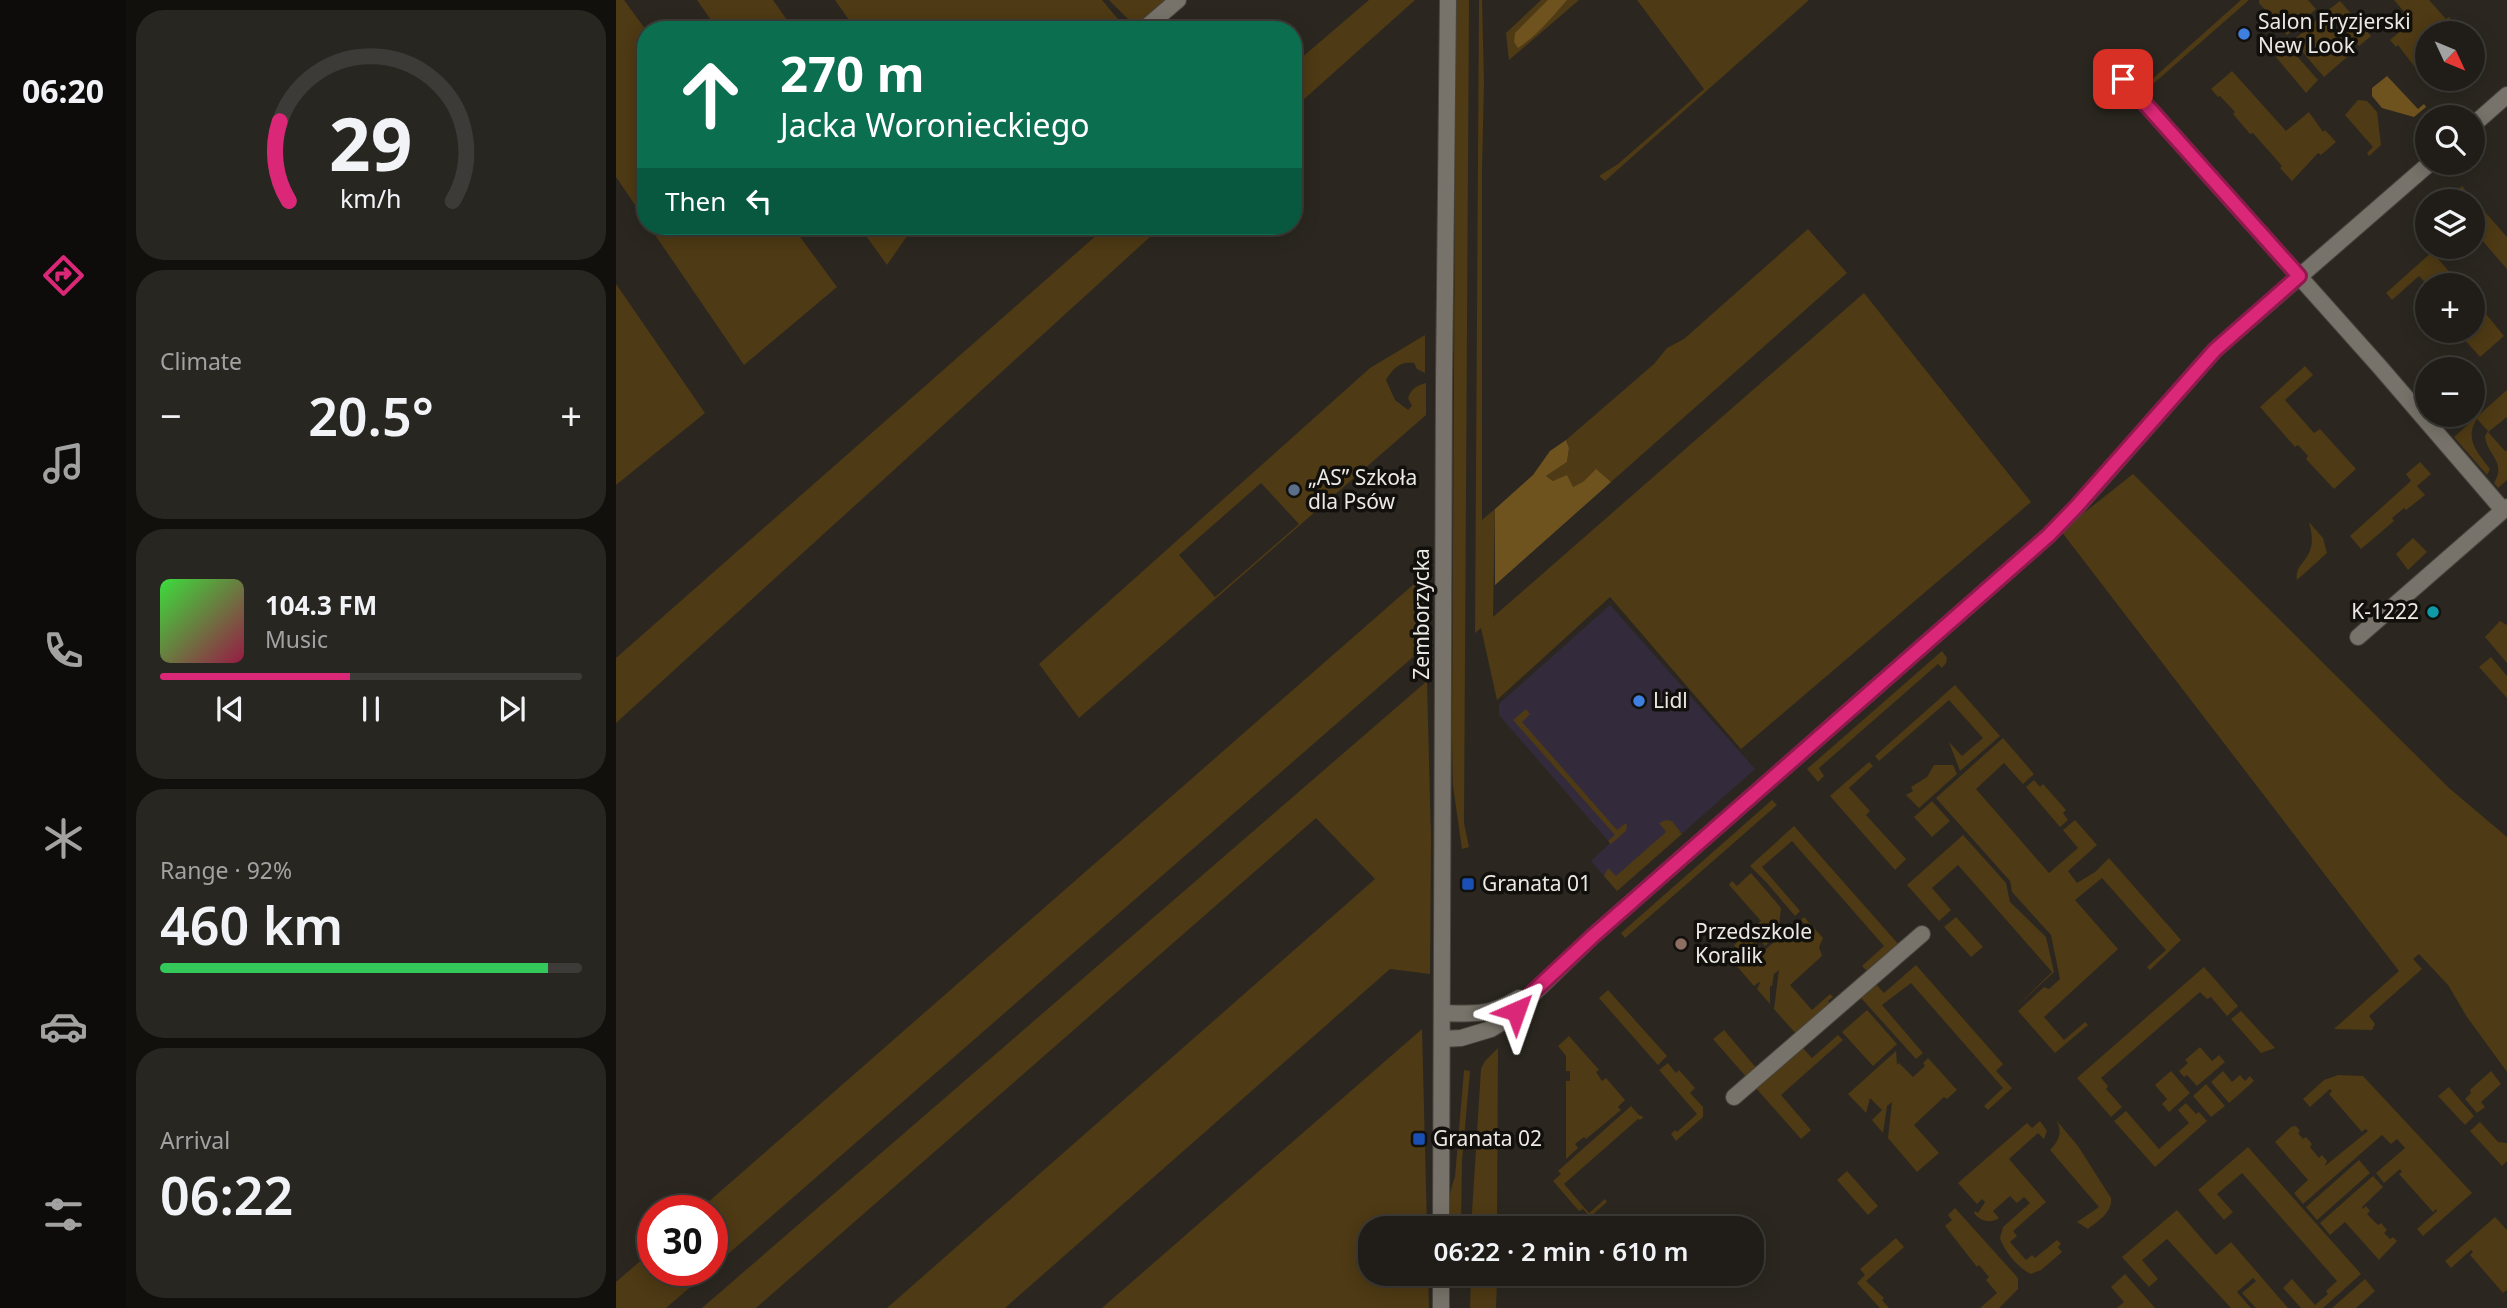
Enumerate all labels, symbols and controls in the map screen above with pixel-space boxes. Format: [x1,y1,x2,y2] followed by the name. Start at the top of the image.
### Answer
[2258,7,2411,59] place label: Salon Fryzjerski New Look
[2415,21,2485,91] north arrow
[2415,21,2485,427] map controls
[2236,26,2252,42] marker: Salon Fryzjerski New Look
[780,40,925,106] text: 270 m
[665,49,756,140] icon: ahead
[2093,49,2153,109] pin
[2104,60,2142,98] icon: arrive
[22,69,104,112] text: 06:20
[329,93,413,192] text: 29
[780,103,1090,146] text: Jacka Woronieckiego
[2415,105,2485,175] button: search
[340,181,402,215] text: km/h
[740,182,778,220] icon: left
[665,183,726,219] text: Then
[2415,189,2485,259] button: layers
[39,251,88,300] icon: directions
[2415,273,2485,343] button: +
[160,345,242,377] text: Climate
[2415,357,2485,427] button: −
[308,380,434,451] text: 20.5°
[160,389,182,441] text: −
[560,389,582,441] text: +
[39,439,88,488] icon: music
[1308,463,1417,515] place label: „AS” Szkoła dla Psów
[1286,482,1302,498] marker: „AS” Szkoła dla Psów
[1407,548,1435,680] street label: Zemborzycka
[265,587,377,623] text: 104.3 FM
[2351,597,2419,625] place label: K-1222
[2425,604,2441,620] marker: K-1222
[265,623,328,655] text: Music
[39,626,88,675] icon: phone
[1653,686,1688,714] place label: Lidl
[211,690,249,728] icon: previous
[352,690,390,728] icon: pause
[493,690,531,728] icon: next
[1631,693,1647,709] marker: Lidl
[39,814,88,863] icon: climate
[160,854,292,886] text: Range · 92%
[1482,869,1591,897] place label: Granata 01
[1460,876,1476,892] marker: Granata 01
[160,889,343,960] text: 460 km
[1695,917,1812,969] place label: Przedszkole Koralik
[1673,936,1689,952] marker: Przedszkole Koralik
[1479,974,1553,1048] position arrow
[39,1002,88,1051] icon: car
[160,1124,230,1156] text: Arrival
[1433,1124,1542,1152] place label: Granata 02
[1411,1131,1427,1147] marker: Granata 02
[160,1159,293,1230] text: 06:22
[39,1190,88,1239] icon: filters
[637,1195,728,1286] speed limit sign: 30
[1434,1233,1688,1269] text: 06:22 · 2 min · 610 m

